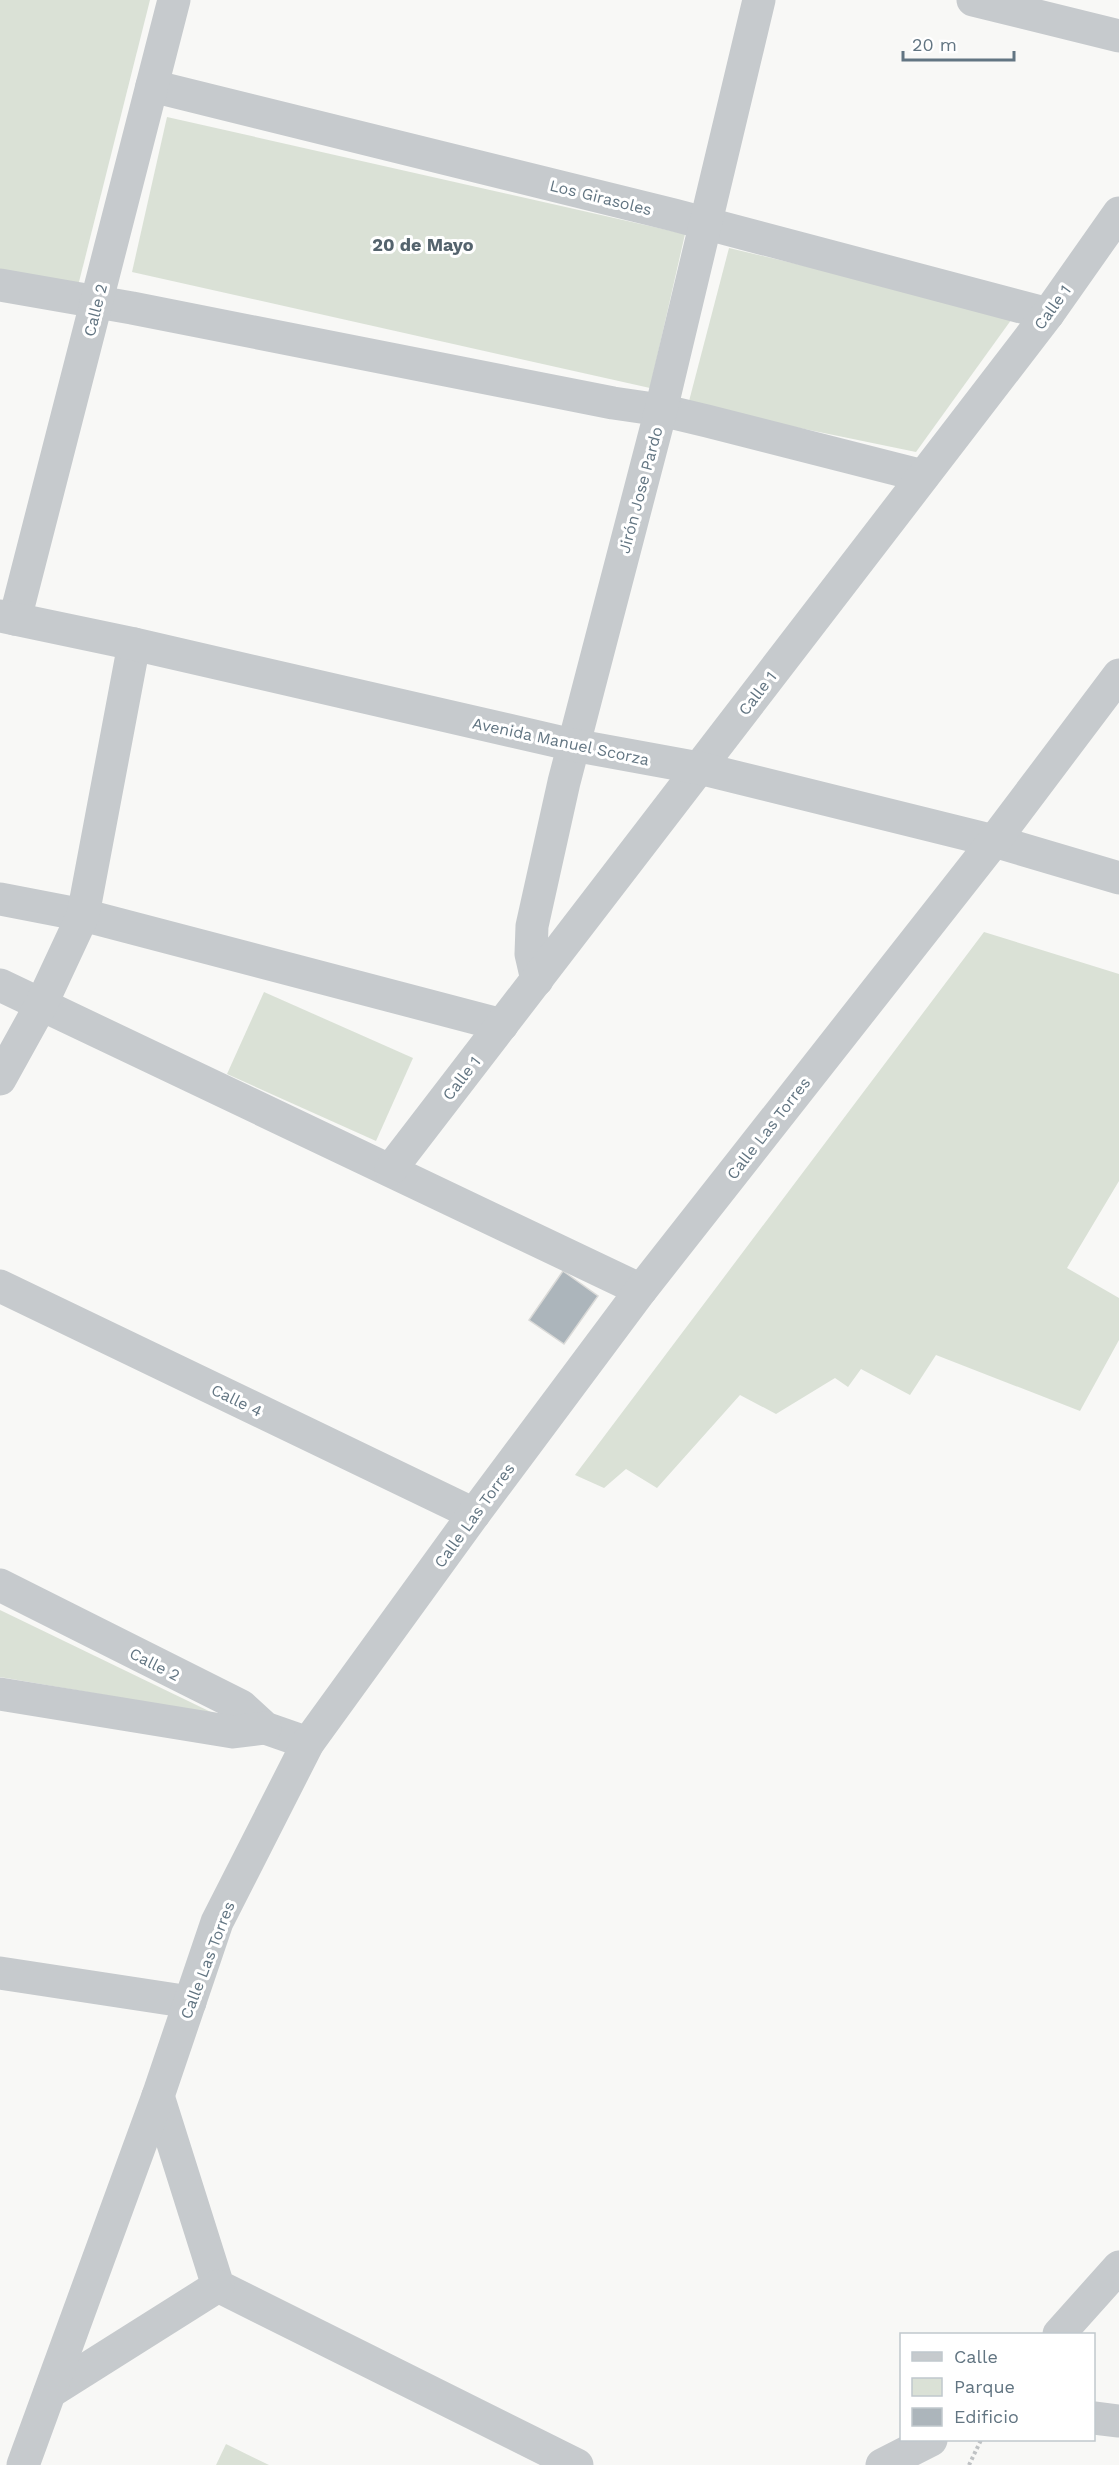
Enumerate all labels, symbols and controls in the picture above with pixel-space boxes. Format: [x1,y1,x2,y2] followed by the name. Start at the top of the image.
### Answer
[903,24,1014,62] scale bar
[912,34,957,55] text: 20 m
[548,176,654,219] street label: Los Girasoles
[372,234,474,255] district label: 20 de Mayo
[1030,281,1075,333] street label: Calle 1
[80,282,111,339] street label: Calle 2
[614,425,667,556] street label: Jirón Jose Pardo
[734,668,780,719] street label: Calle 1
[471,713,651,770] street label: Avenida Manuel Scorza
[438,1053,484,1104] street label: Calle 1
[723,1073,814,1183] street label: Calle Las Torres
[208,1380,266,1421] street label: Calle 4
[430,1459,519,1571] street label: Calle Las Torres
[126,1644,183,1685] street label: Calle 2
[176,1899,239,2022] street label: Calle Las Torres
[900,2333,1095,2441] legend
[954,2346,998,2367] text: Calle
[954,2376,1015,2397] text: Parque
[954,2406,1019,2427] text: Edificio

